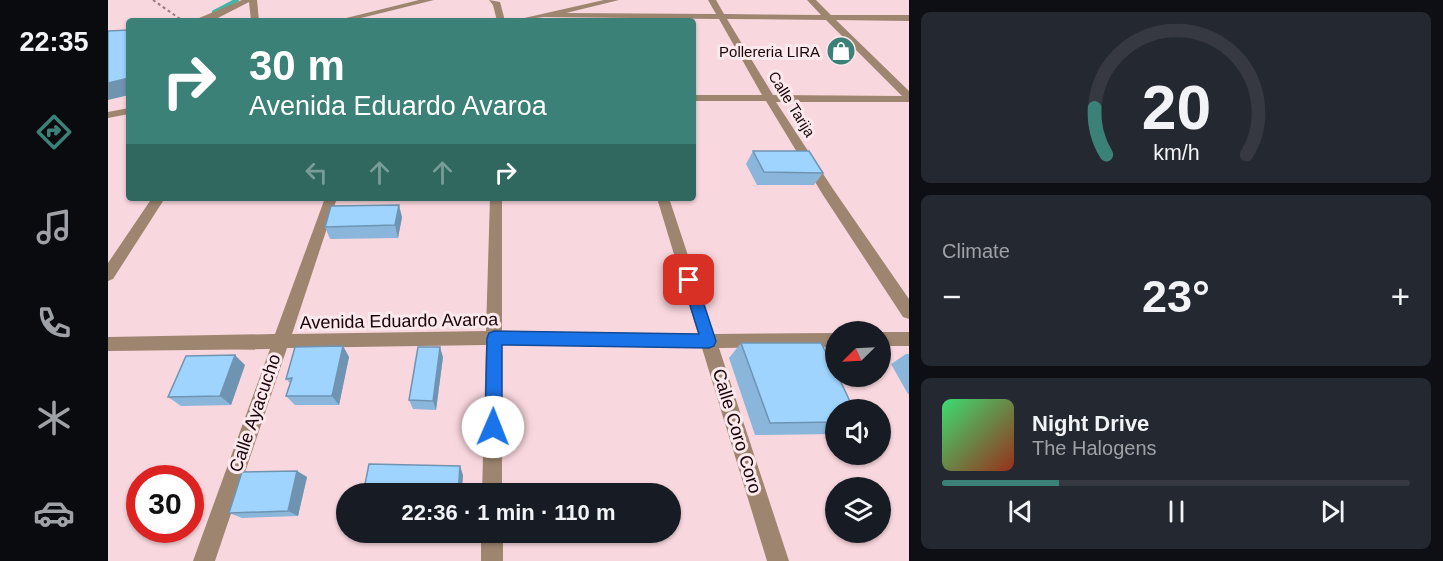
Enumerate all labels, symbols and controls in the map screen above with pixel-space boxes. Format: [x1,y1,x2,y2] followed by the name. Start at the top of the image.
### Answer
[19,27,89,57] text: 22:35
[825,35,857,67] shop icon: Pollereria LIRA
[150,42,228,120] icon: right
[249,42,345,89] text: 30 m
[719,43,820,60] place label: Pollereria LIRA
[765,68,819,140] street label: Calle Tarija
[1141,73,1211,142] text: 20
[249,91,547,121] text: Avenida Eduardo Avaroa
[33,111,75,153] icon: directions
[1153,141,1199,165] text: km/h
[300,156,333,189] icon: left
[363,156,396,189] icon: ahead
[426,156,459,189] icon: ahead
[489,156,522,189] icon: right
[33,206,75,248] icon: music
[942,240,1010,262] text: Climate
[663,254,714,305] pin
[672,263,705,296] icon: arrive
[1142,271,1210,322] text: 23°
[942,278,961,315] text: −
[1391,278,1410,315] text: +
[33,302,75,344] icon: phone
[300,309,499,333] street label: Avenida Eduardo Avaroa
[825,321,891,387] north arrow
[825,321,891,543] map controls
[225,351,285,475] street label: Calle Ayacucho
[709,366,765,496] street label: Calle Coro Coro
[461,395,525,459] position arrow
[33,397,75,439] icon: climate
[825,399,891,465] button: sound
[1032,411,1149,436] text: Night Drive
[1032,437,1157,459] text: The Halogens
[126,465,204,543] speed limit sign: 30
[825,477,891,543] button: layers
[33,492,75,534] icon: car
[1004,495,1037,528] icon: previous
[1160,495,1193,528] icon: pause
[1316,495,1349,528] icon: next
[402,500,616,525] text: 22:36 · 1 min · 110 m

